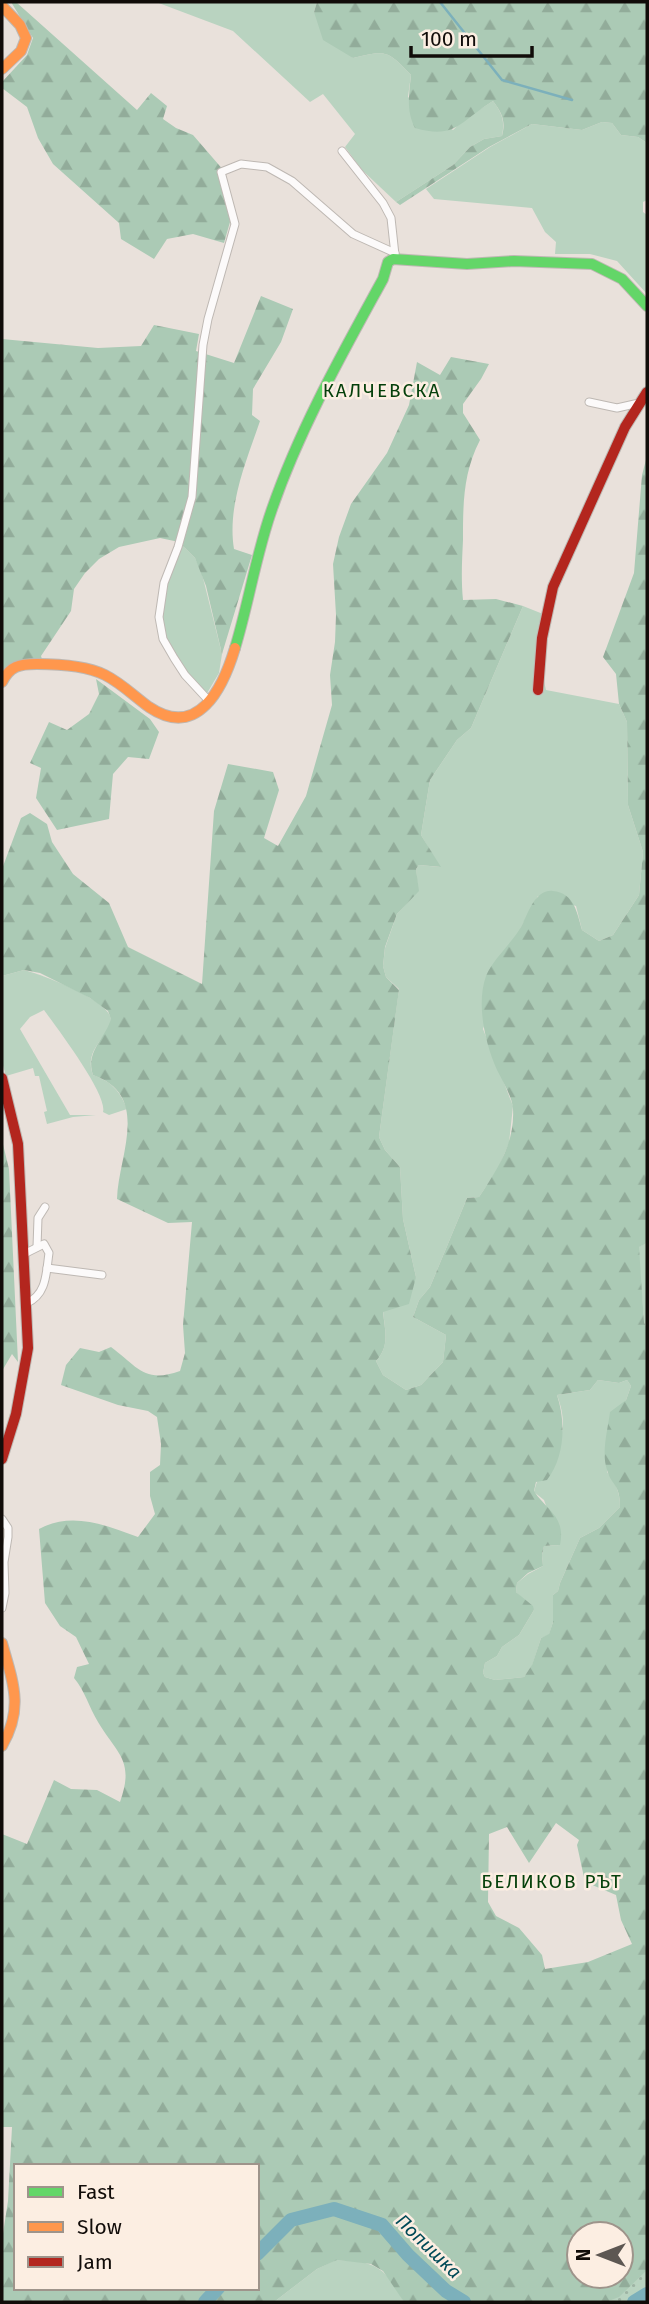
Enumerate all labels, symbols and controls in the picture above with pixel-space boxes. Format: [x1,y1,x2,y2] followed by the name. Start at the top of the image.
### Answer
[411,14,532,58] scale bar
[421,26,477,52] text: 100 m
[323,379,441,402] district label: КАЛЧЕВСКА
[481,1870,623,1893] district label: БЕЛИКОВ РЪТ
[14,2164,259,2290] legend
[77,2179,115,2205] text: Fast
[391,2209,466,2283] water label: Попишка
[77,2214,122,2240] text: Slow
[565,2220,635,2290] north arrow
[77,2249,113,2275] text: Jam
[572,2249,595,2261] text: N

